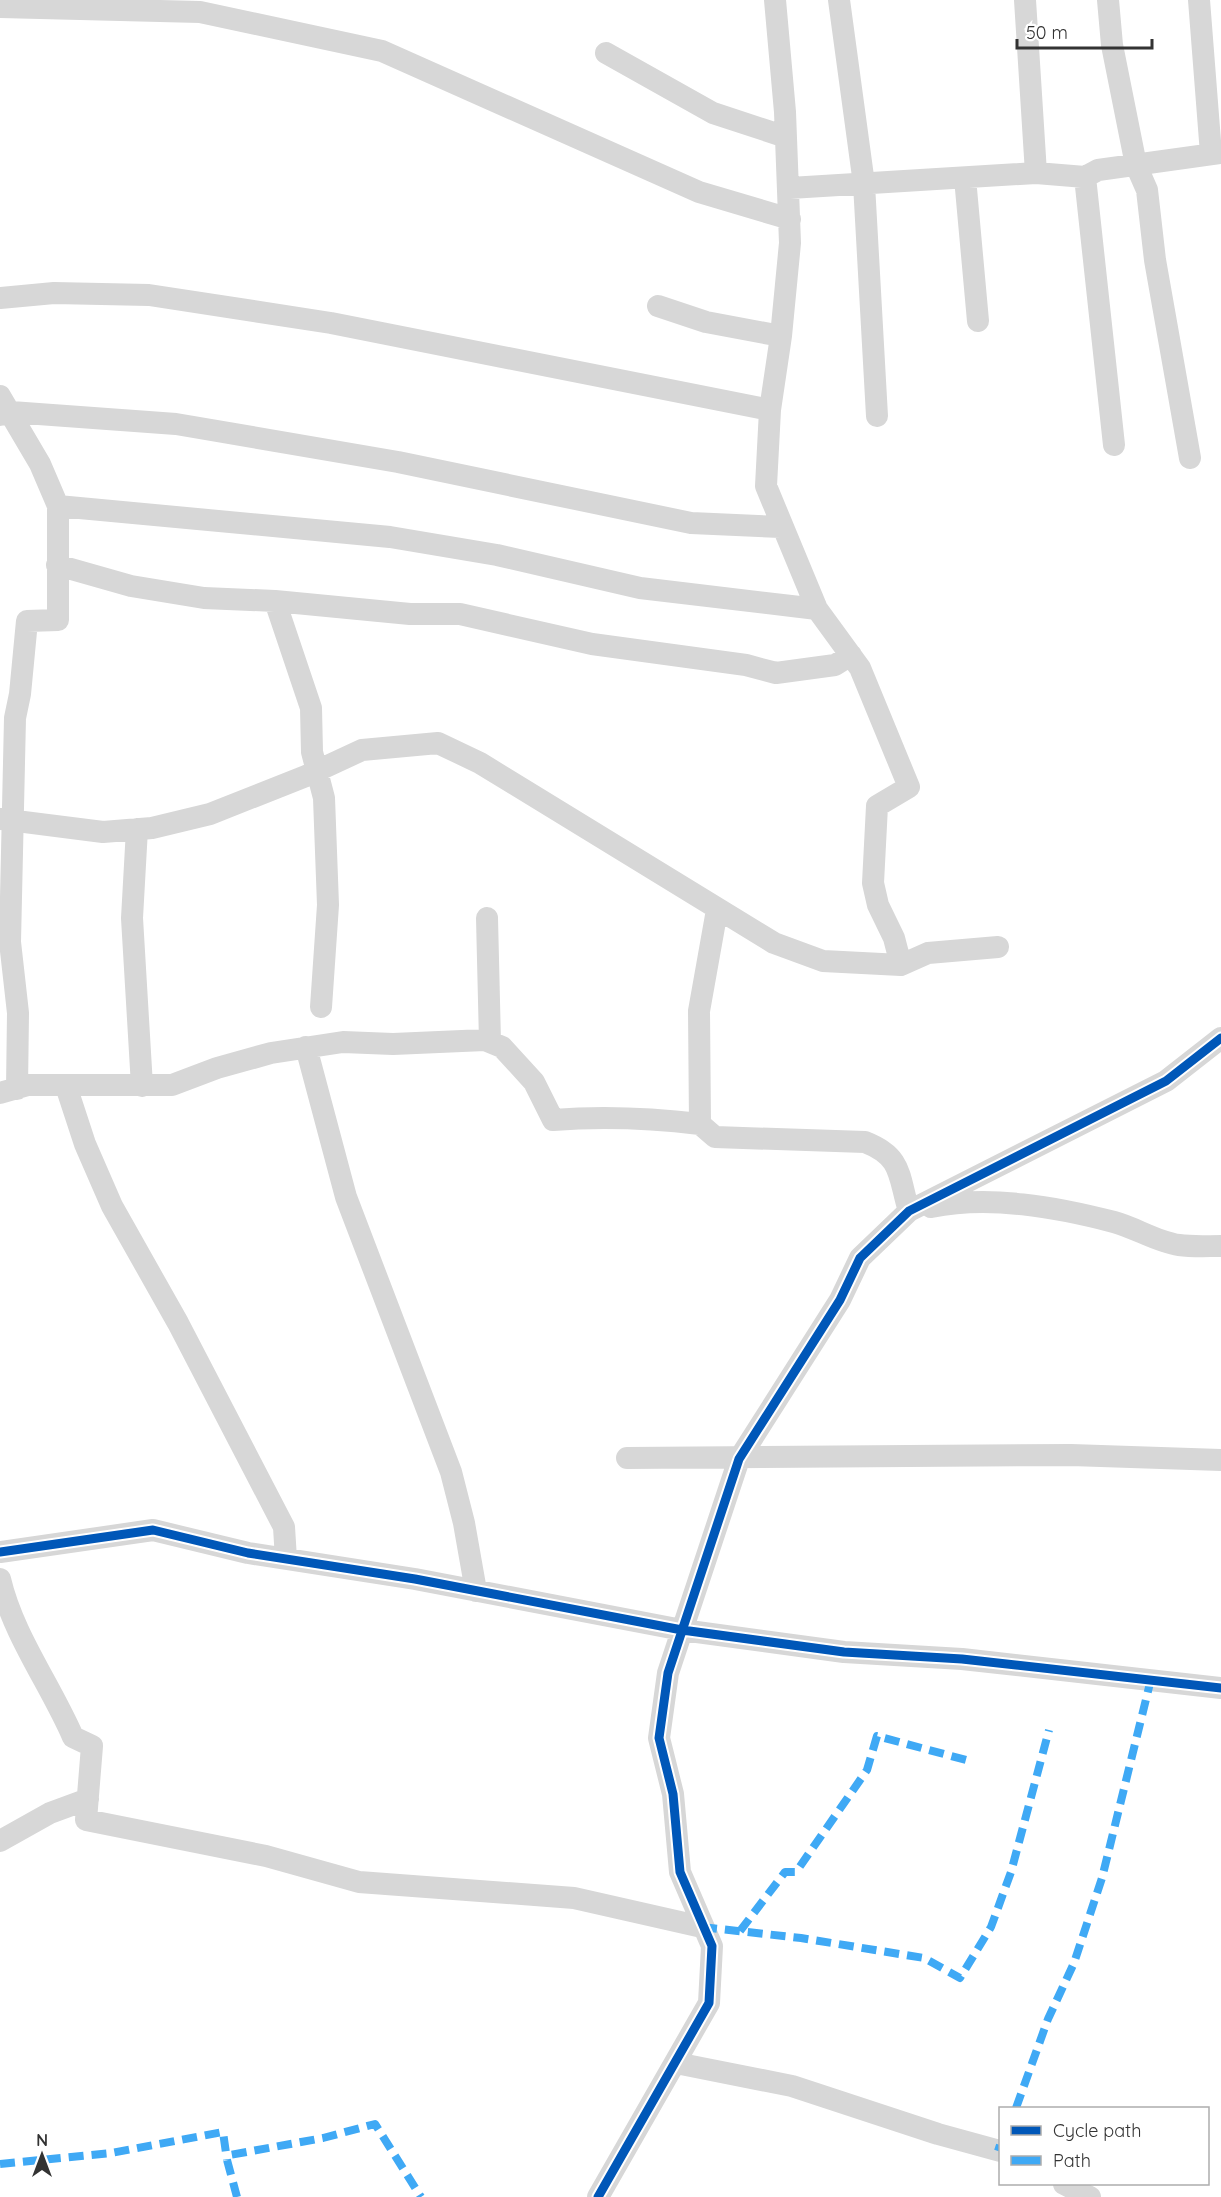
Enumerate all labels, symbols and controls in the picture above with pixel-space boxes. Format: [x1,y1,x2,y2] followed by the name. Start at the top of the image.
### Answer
[1017,12,1152,50] scale bar
[1026,21,1068,44] text: 50 m
[999,2107,1209,2185] legend
[1053,2119,1141,2142] text: Cycle path
[12,2125,72,2185] north arrow
[36,2130,48,2150] text: N
[1053,2149,1091,2172] text: Path

